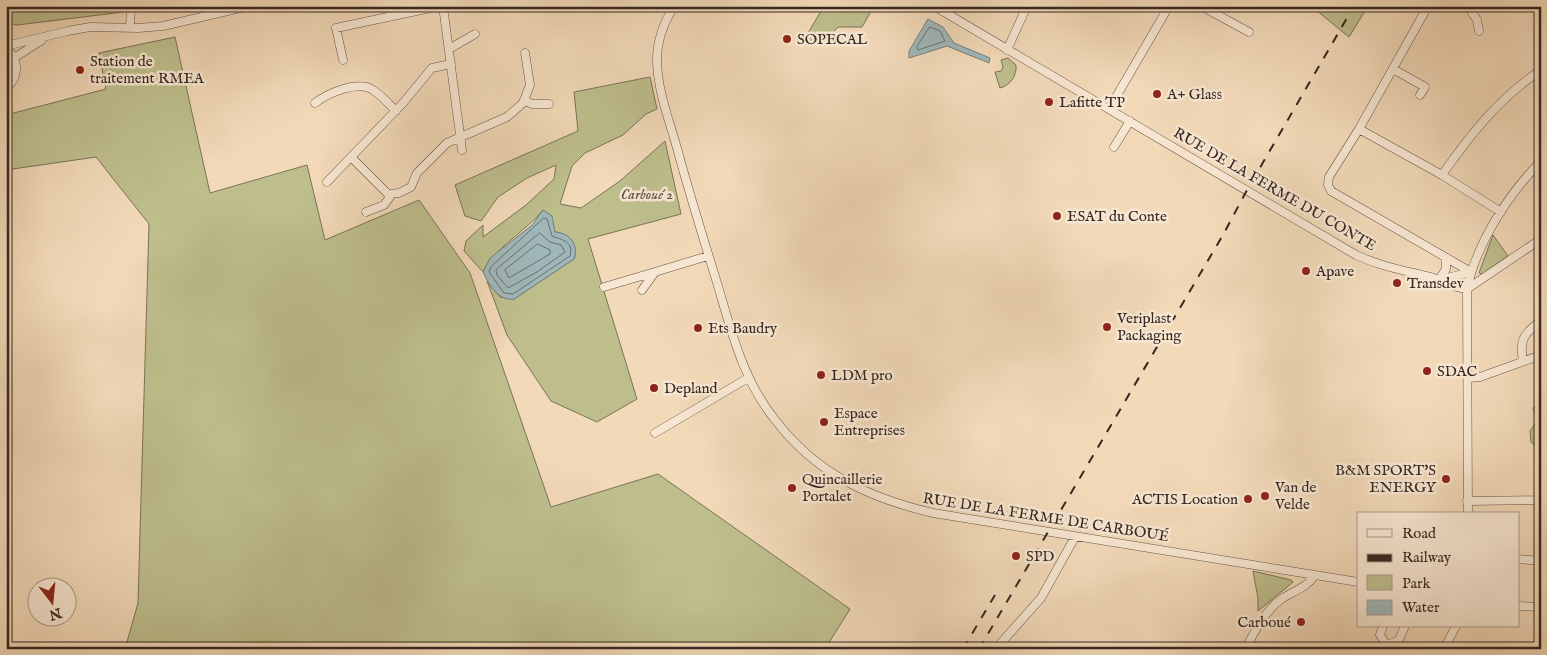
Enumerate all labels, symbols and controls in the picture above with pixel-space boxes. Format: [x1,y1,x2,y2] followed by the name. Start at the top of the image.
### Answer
[797,30,868,49] place label: SOPECAL
[781,33,793,45] marker: SOPECAL
[90,52,205,88] place label: Station de traitement RMEA
[74,64,86,76] marker: Station de traitement RMEA
[1166,85,1222,104] place label: A+ Glass
[1151,88,1163,100] marker: A+ Glass
[1059,93,1125,112] place label: Lafitte TP
[1043,96,1055,108] marker: Lafitte TP
[1170,123,1379,255] street label: RUE DE LA FERME DU CONTE
[621,185,673,204] park label: Carboué 2
[1067,207,1167,226] place label: ESAT du Conte
[1051,210,1063,222] marker: ESAT du Conte
[1315,262,1354,281] place label: Apave
[1300,265,1312,277] marker: Apave
[1407,274,1464,293] place label: Transdev
[1391,277,1403,289] marker: Transdev
[1116,309,1182,345] place label: Veriplast Packaging
[708,319,778,338] place label: Ets Baudry
[1101,321,1113,333] marker: Veriplast Packaging
[692,322,704,334] marker: Ets Baudry
[1437,362,1477,381] place label: SDAC
[1421,365,1433,377] marker: SDAC
[831,366,893,385] place label: LDM pro
[815,369,827,381] marker: LDM pro
[664,379,719,398] place label: Depland
[648,382,660,394] marker: Depland
[834,404,905,440] place label: Espace Entreprises
[818,416,830,428] marker: Espace Entreprises
[1335,461,1437,497] place label: B&M SPORT'S ENERGY
[802,470,882,506] place label: Quincaillerie Portalet
[1440,473,1452,485] marker: B&M SPORT'S ENERGY
[1274,478,1317,514] place label: Van de Velde
[786,482,798,494] marker: Quincaillerie Portalet
[922,489,1170,546] street label: RUE DE LA FERME DE CARBOUÉ
[1131,490,1238,509] place label: ACTIS Location
[1259,490,1271,502] marker: Van de Velde
[1242,493,1254,505] marker: ACTIS Location
[1357,512,1520,628] legend
[1402,524,1437,543] text: Road
[1026,547,1054,566] place label: SPD
[1402,548,1452,567] text: Railway
[1010,550,1022,562] marker: SPD
[1402,574,1432,593] text: Park
[28,578,78,628] north arrow
[1402,598,1440,617] text: Water
[47,603,65,624] text: N
[1238,613,1291,632] place label: Carboué
[1295,616,1307,628] marker: Carboué

